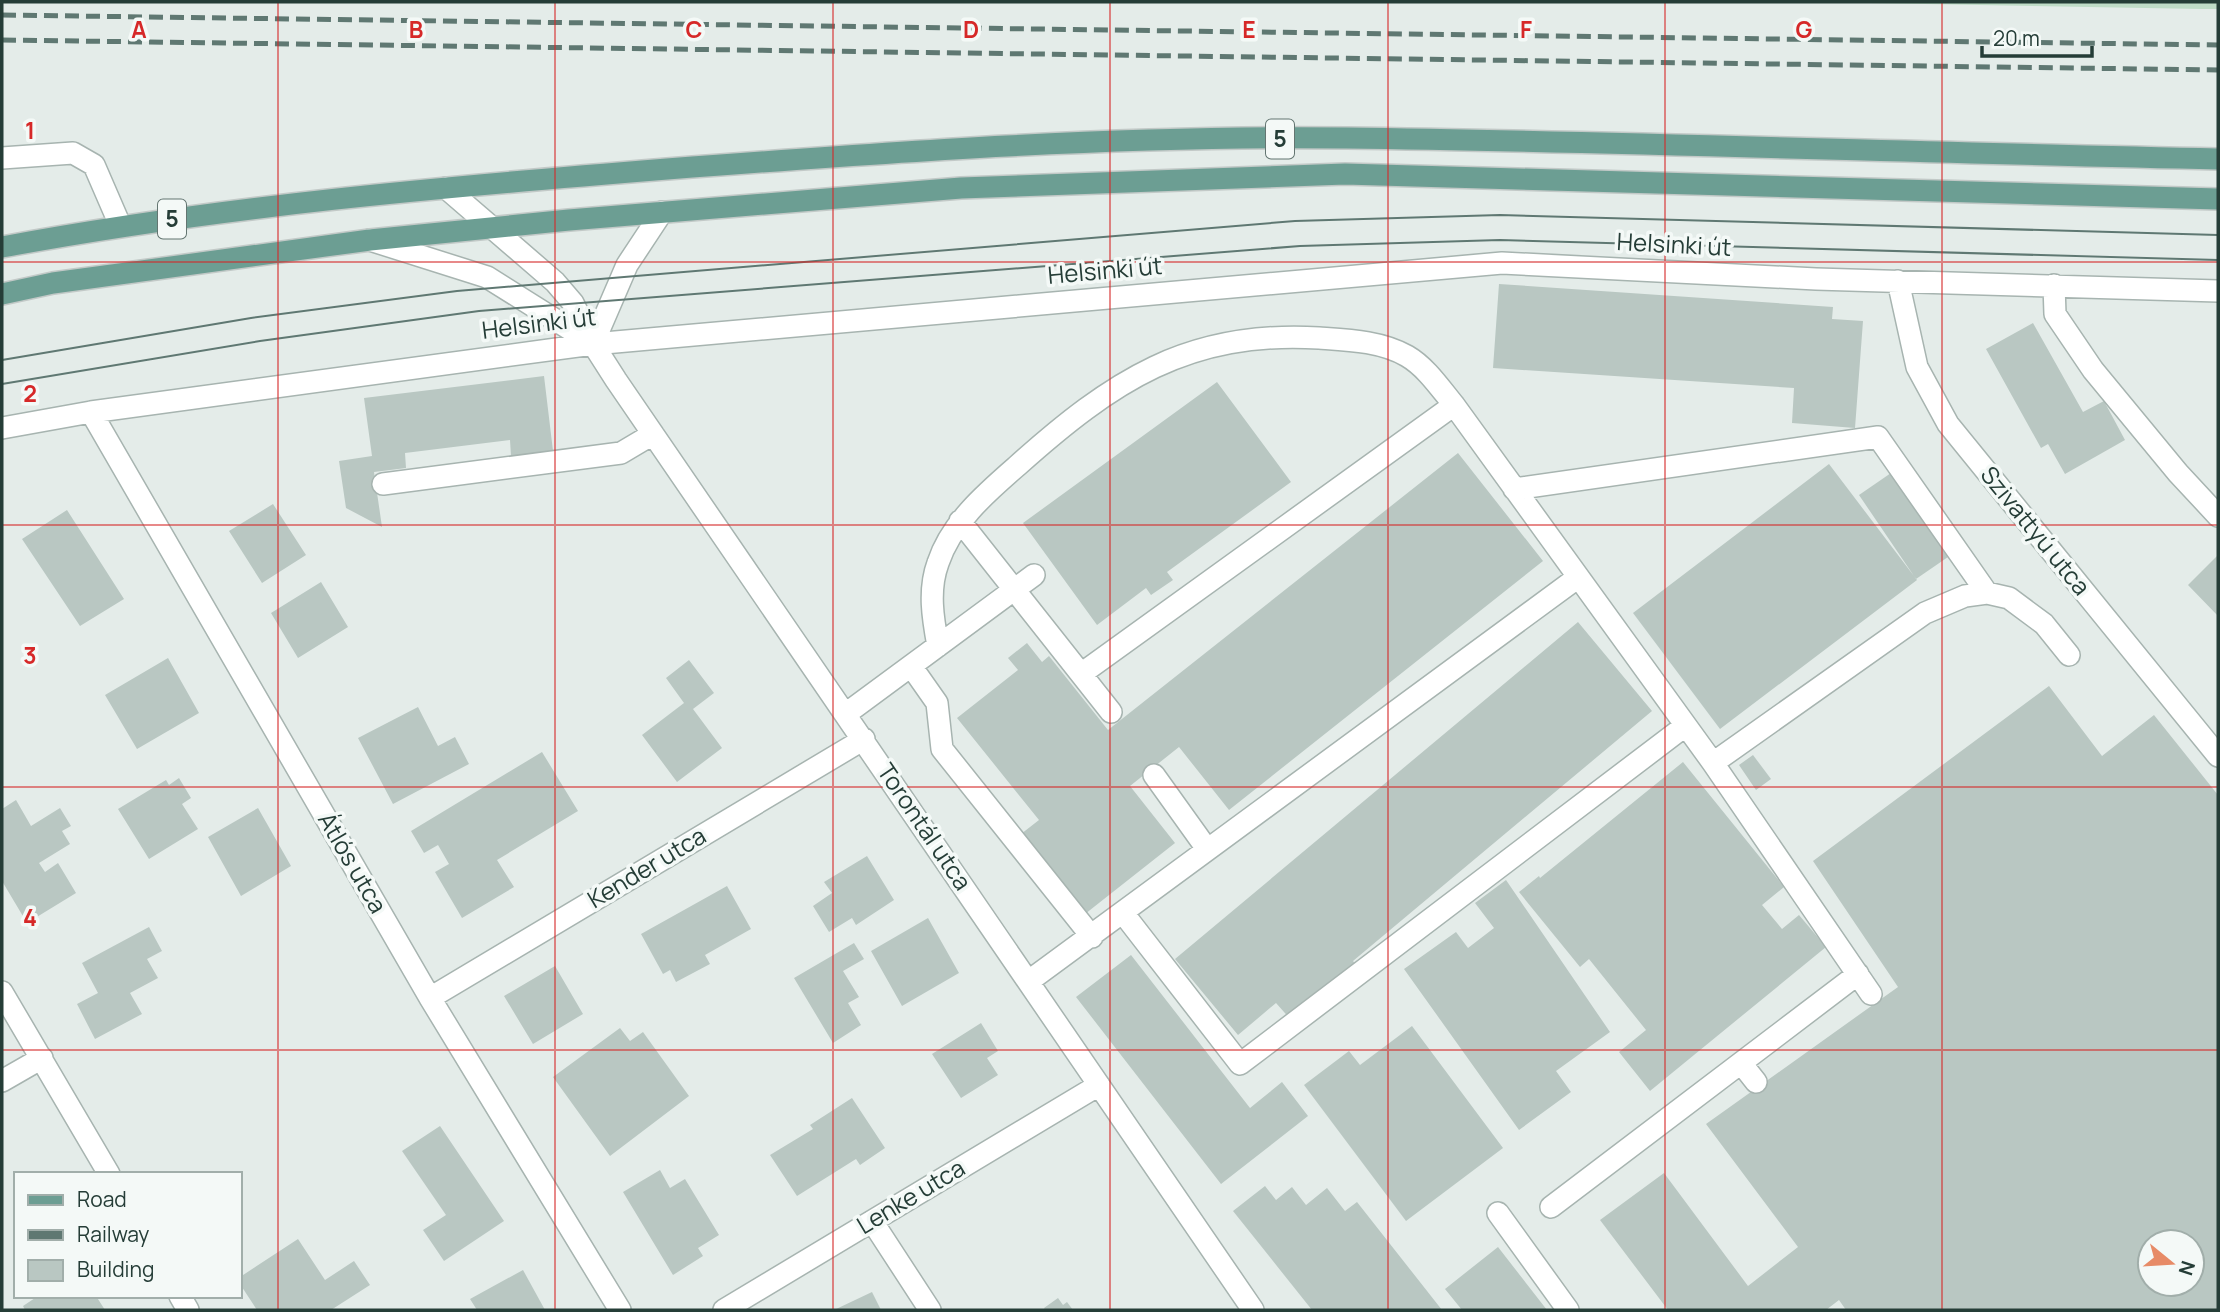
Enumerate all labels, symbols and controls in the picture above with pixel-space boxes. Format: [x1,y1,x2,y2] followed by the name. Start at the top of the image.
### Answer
[131,13,147,45] text: A
[409,13,423,45] text: B
[686,13,703,45] text: C
[963,13,979,45] text: D
[1242,13,1256,45] text: E
[1520,13,1532,45] text: F
[1796,13,1813,45] text: G
[1982,14,2092,58] scale bar
[1993,24,2040,52] text: 20 m
[25,114,35,146] text: 1
[1266,120,1294,158] road number: 5
[158,200,186,238] road number: 5
[1616,224,1732,263] street label: Helsinki út
[1046,248,1163,291] street label: Helsinki út
[480,299,598,346] street label: Helsinki út
[23,377,37,409] text: 2
[1974,459,2099,602] street label: Szivattyú utca
[23,639,37,671] text: 3
[871,756,980,896] street label: Torontál utca
[311,806,395,919] street label: Átlós utca
[581,818,712,915] street label: Kender utca
[23,901,37,933] text: 4
[850,1151,970,1241] street label: Lenke utca
[14,1172,242,1298] legend
[77,1185,127,1213] text: Road
[77,1220,149,1248] text: Railway
[2136,1228,2206,1298] north arrow
[77,1255,154,1283] text: Building
[2173,1258,2202,1279] text: N

